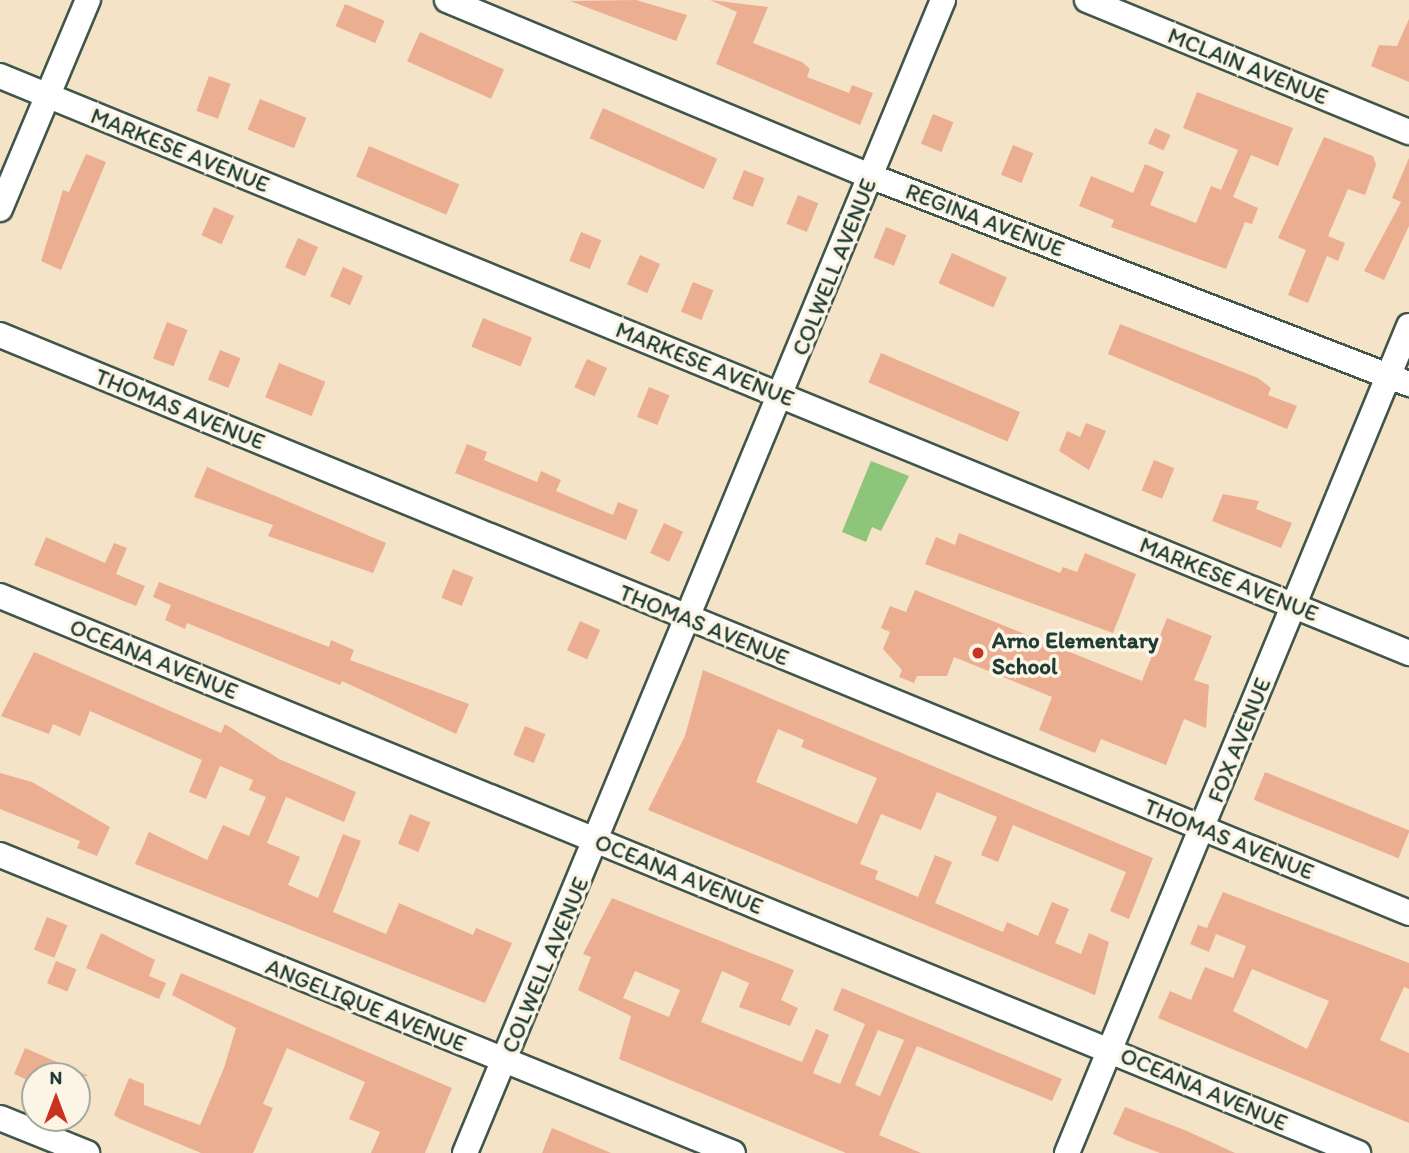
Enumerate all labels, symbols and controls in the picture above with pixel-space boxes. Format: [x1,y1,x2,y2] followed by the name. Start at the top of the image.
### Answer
[1164,21,1332,111] street label: MCLAIN AVENUE
[87,102,273,198] street label: MARKESE AVENUE
[786,175,882,359] street label: COLWELL AVENUE
[902,177,1068,263] street label: REGINA AVENUE
[612,316,798,412] street label: MARKESE AVENUE
[91,362,269,456] street label: THOMAS AVENUE
[1136,531,1322,627] street label: MARKESE AVENUE
[615,578,793,672] street label: THOMAS AVENUE
[66,613,242,705] street label: OCEANA AVENUE
[992,626,1158,680] place label: Arno Elementary School
[970,645,986,661] marker: Arno Elementary School
[1202,674,1276,806] street label: FOX AVENUE
[1140,792,1318,886] street label: THOMAS AVENUE
[591,828,767,920] street label: OCEANA AVENUE
[496,873,594,1057] street label: COLWELL AVENUE
[262,952,470,1058] street label: ANGELIQUE AVENUE
[1117,1041,1291,1137] street label: OCEANA AVENUE
[21,1062,91,1132] north arrow
[50,1066,62,1089] text: N

